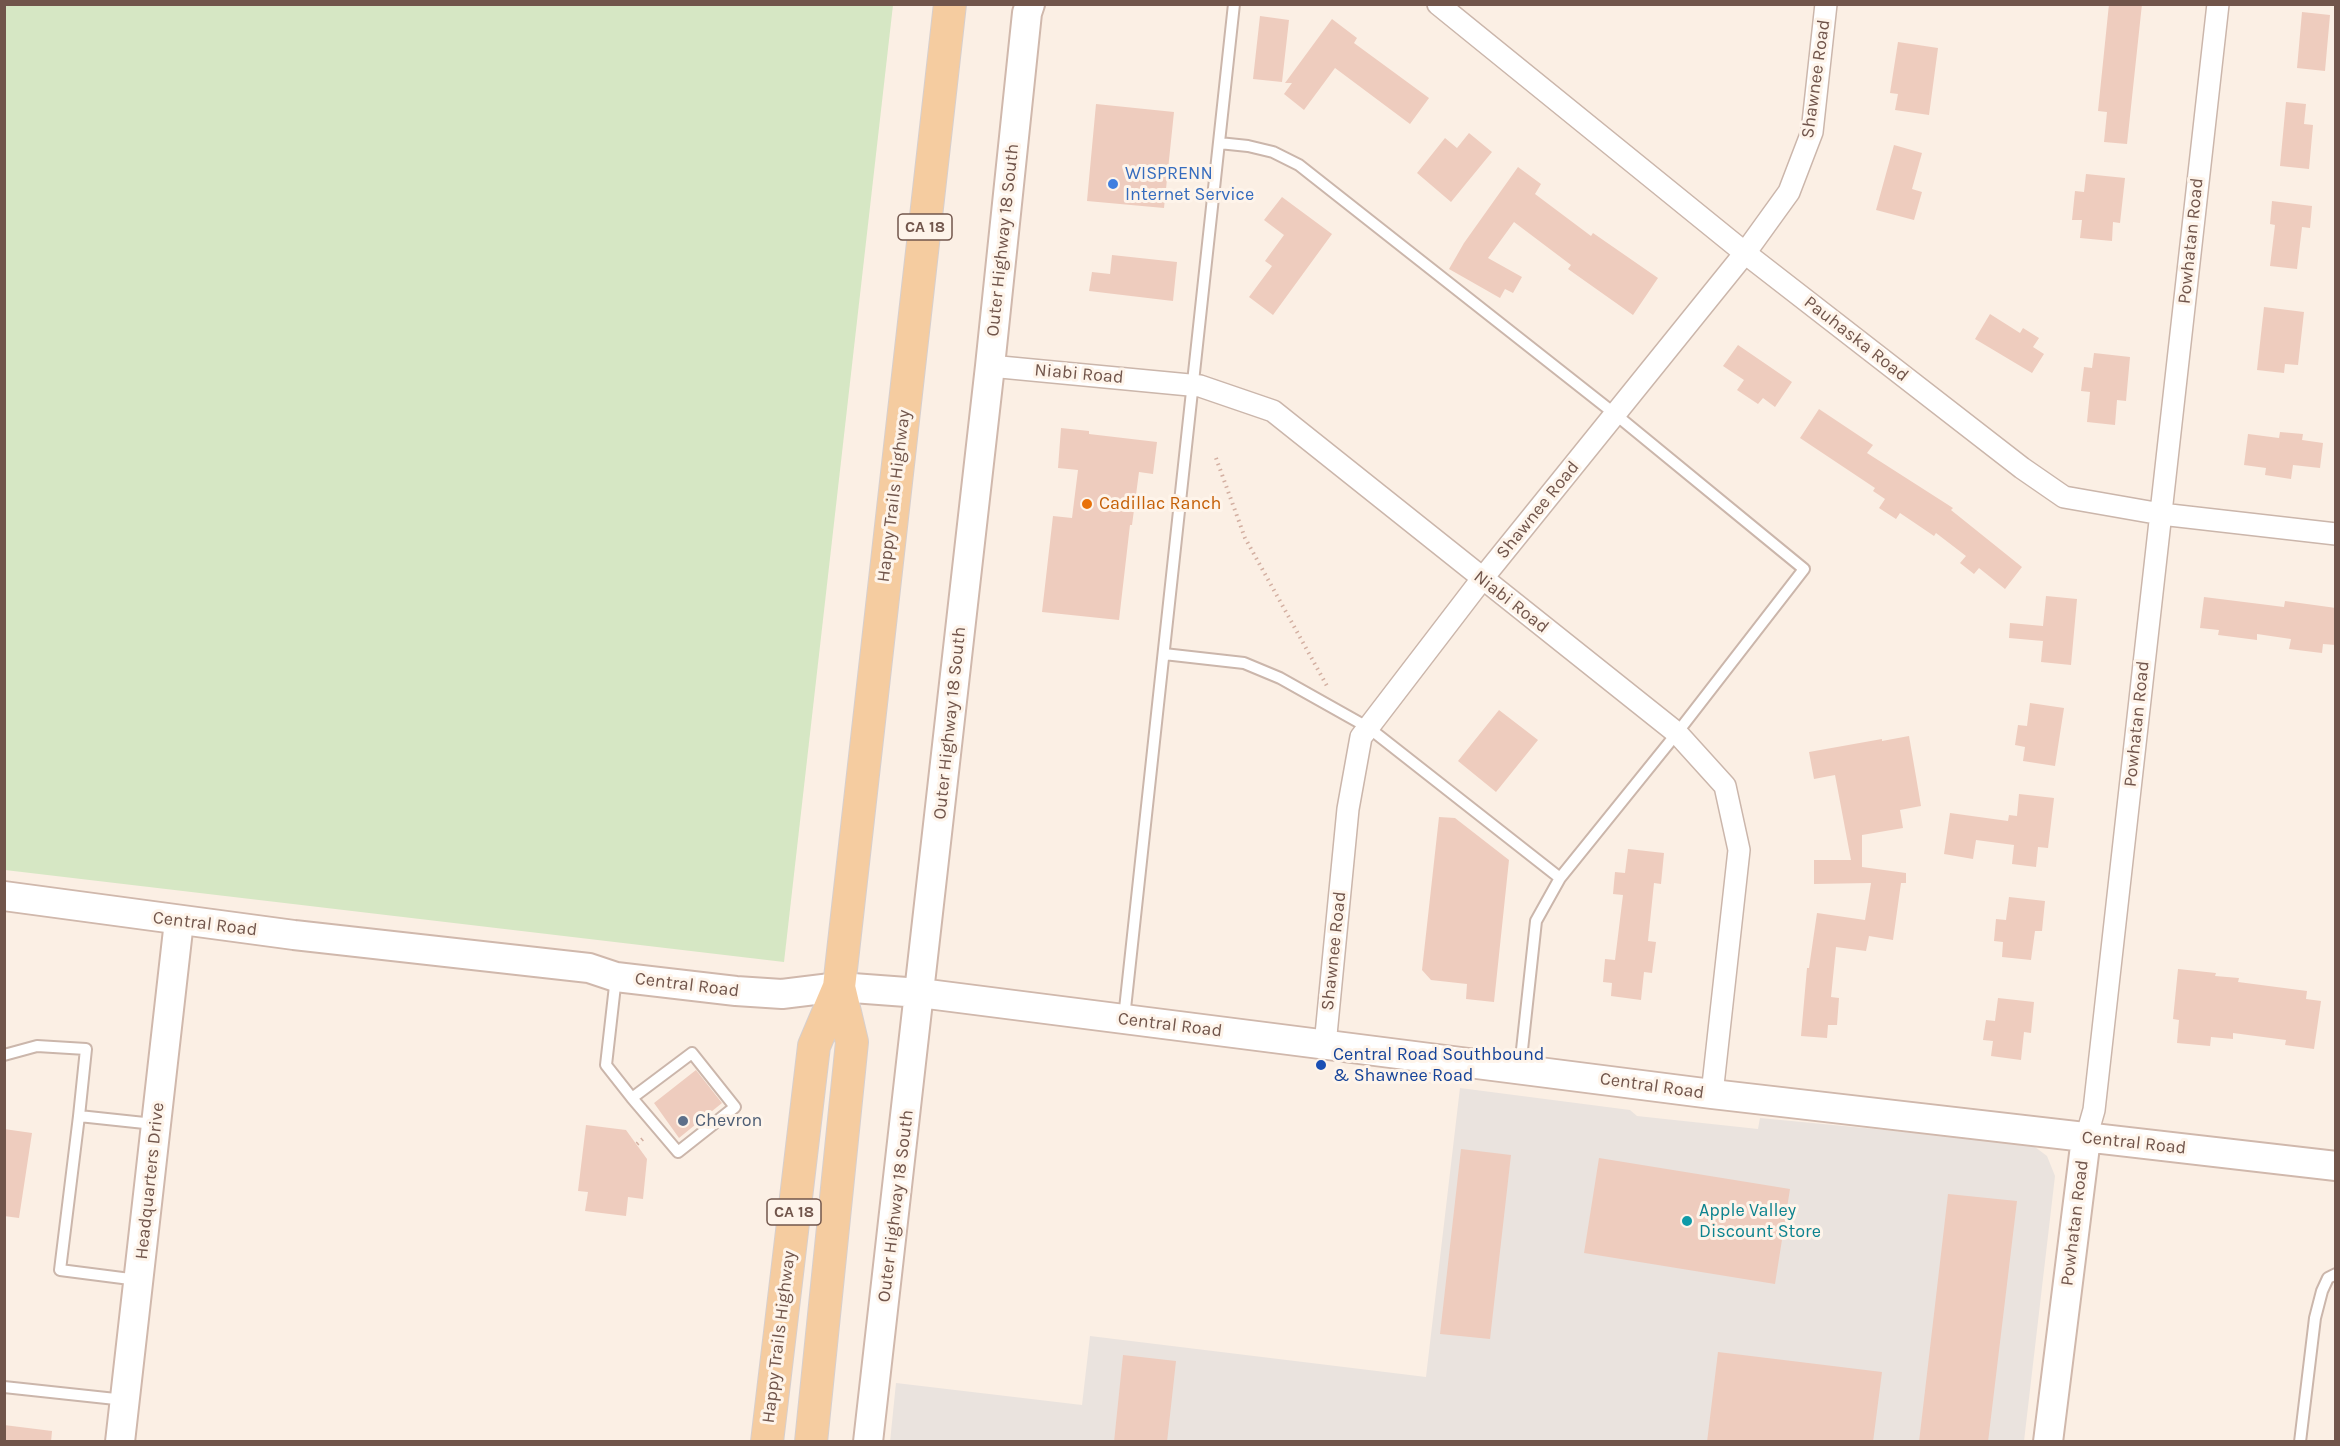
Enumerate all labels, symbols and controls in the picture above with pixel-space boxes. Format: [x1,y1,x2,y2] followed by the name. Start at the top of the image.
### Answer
[1797,18,1835,140] street label: Shawnee Road
[982,142,1024,338] street label: Outer Highway 18 South
[1125,163,1254,206] place label: WISPRENN Internet Service
[1106,177,1120,191] marker: WISPRENN Internet Service
[2174,177,2208,305] street label: Powhatan Road
[898,214,952,240] road number: CA 18
[1799,291,1913,387] street label: Pauhaska Road
[1034,359,1124,389] street label: Niabi Road
[873,409,915,583] street label: Happy Trails Highway
[1492,457,1584,563] street label: Shawnee Road
[1099,493,1221,515] place label: Cadillac Ranch
[1080,497,1094,511] marker: Cadillac Ranch
[1469,566,1553,638] street label: Niabi Road
[929,625,971,821] street label: Outer Highway 18 South
[2120,660,2154,788] street label: Powhatan Road
[1317,890,1351,1012] street label: Shawnee Road
[152,907,258,941] street label: Central Road
[634,968,740,1002] street label: Central Road
[1117,1008,1223,1042] street label: Central Road
[1333,1044,1545,1086] place label: Central Road Southbound & Shawnee Road
[1314,1058,1328,1072] marker: Central Road Southbound & Shawnee Road
[1598,1068,1706,1104] street label: Central Road
[131,1101,169,1261] street label: Headquarters Drive
[873,1108,919,1304] street label: Outer Highway 18 South
[695,1110,762,1132] place label: Chevron
[676,1114,690,1128] marker: Chevron
[2081,1127,2187,1159] street label: Central Road
[2057,1159,2093,1287] street label: Powhatan Road
[767,1199,821,1225] road number: CA 18
[1699,1200,1821,1242] place label: Apple Valley Discount Store
[1680,1214,1694,1228] marker: Apple Valley Discount Store
[758,1250,800,1424] street label: Happy Trails Highway

